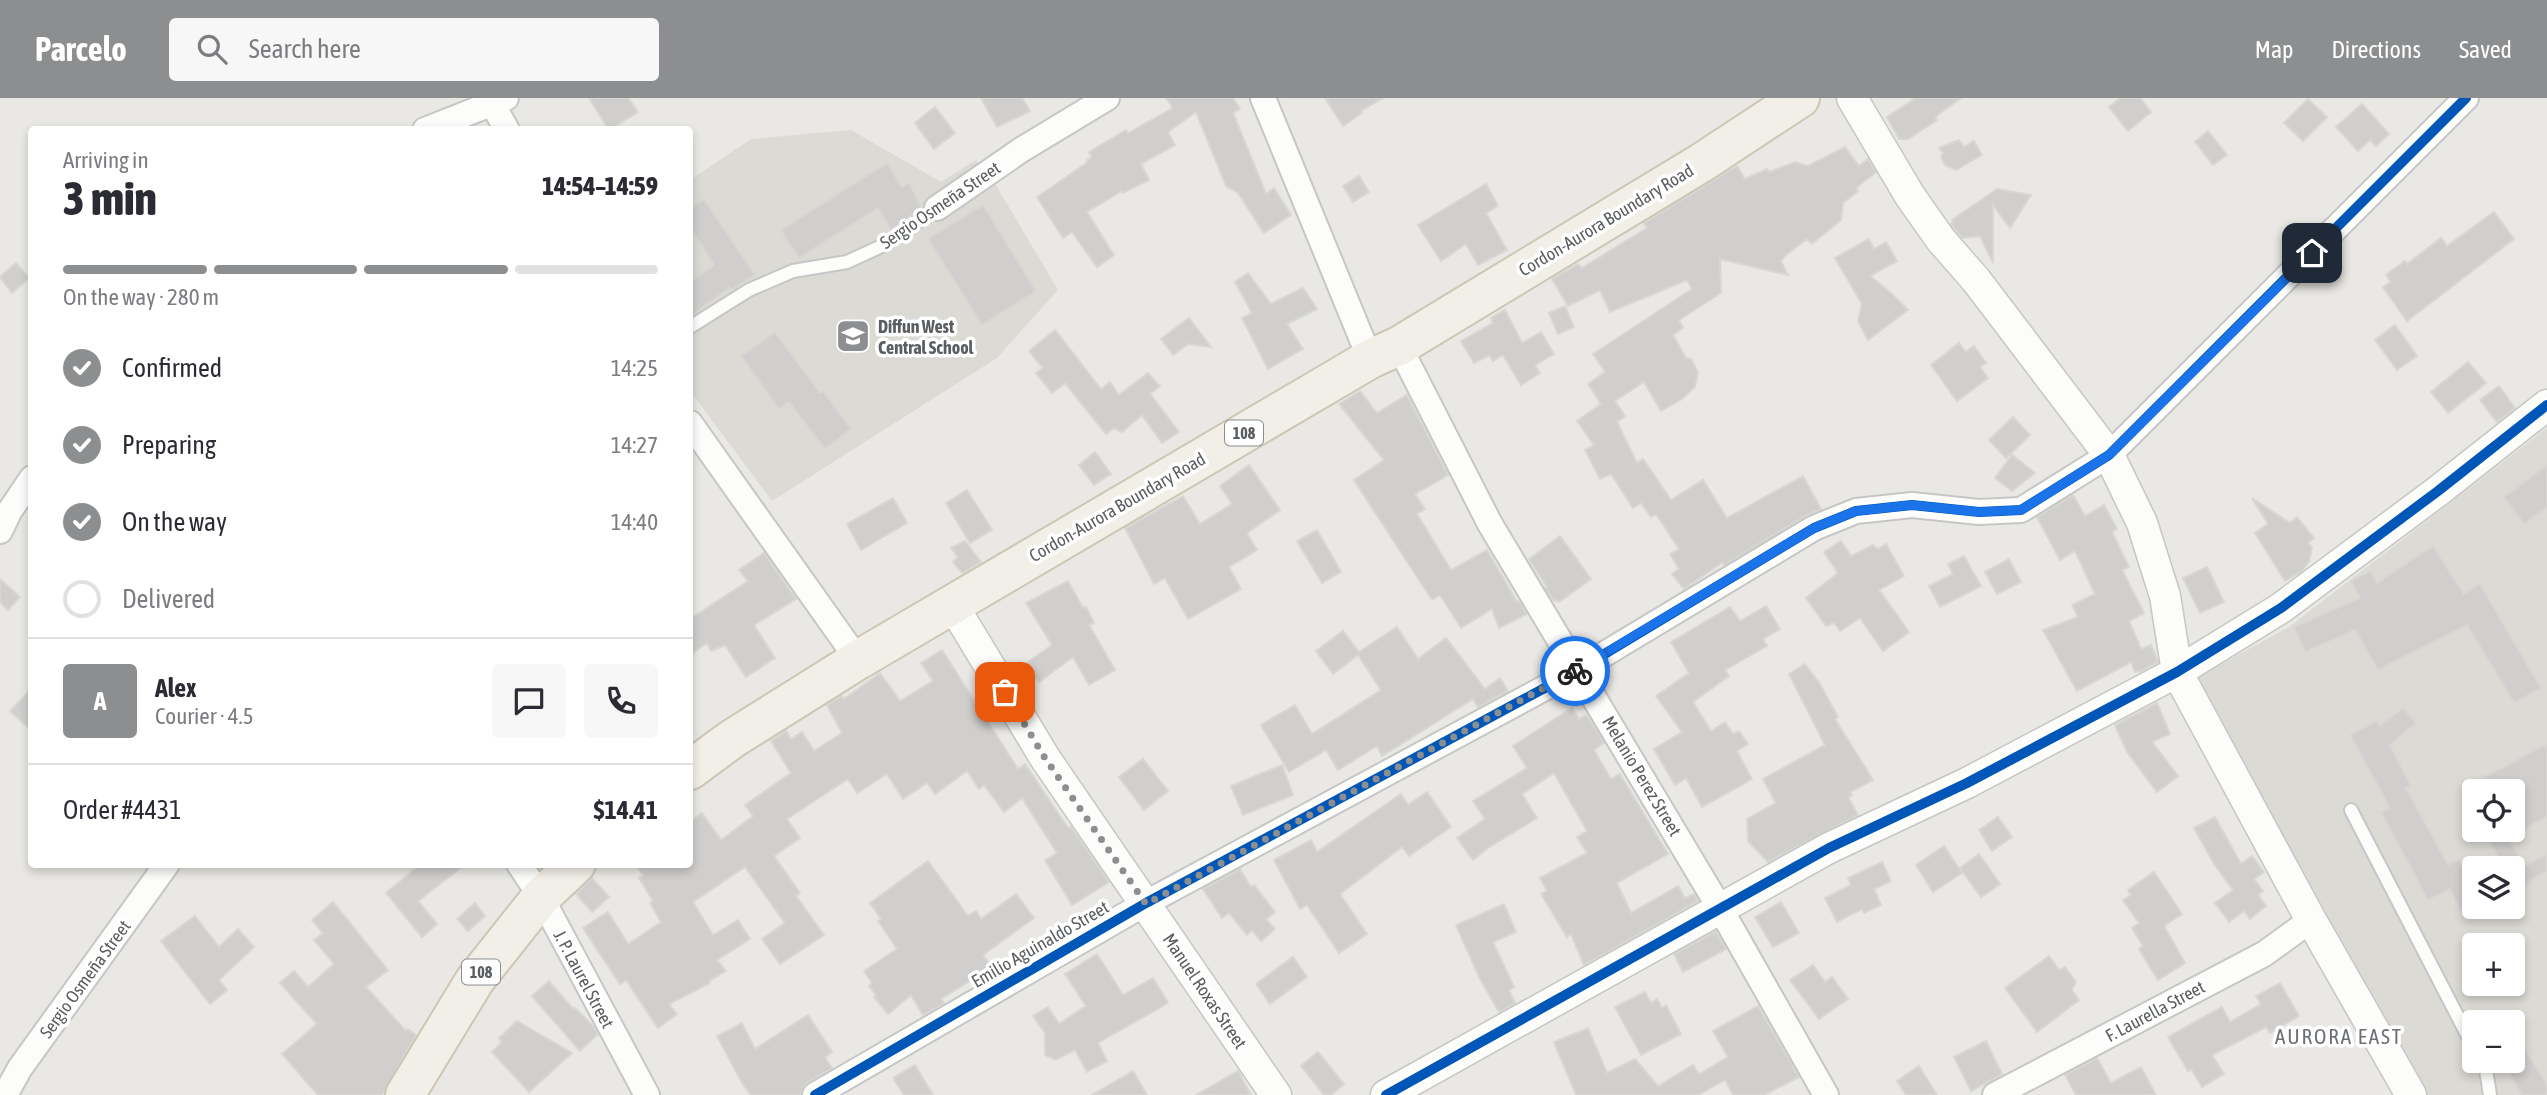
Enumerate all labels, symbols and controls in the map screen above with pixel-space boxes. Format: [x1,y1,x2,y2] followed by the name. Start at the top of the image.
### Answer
[169,18,659,81] search box
[35,30,127,68] text: Parcelo
[193,30,231,68] icon: search
[249,34,361,64] text: Search here
[2255,36,2293,63] text: Map
[2331,36,2421,63] text: Directions
[2459,36,2512,63] text: Saved
[63,147,149,173] text: Arriving in
[876,157,1004,253] street label: Sergio Osmeña Street
[1515,159,1697,281] street label: Cordon-Aurora Boundary Road
[542,171,658,201] text: 14:54–14:59
[63,172,157,225] text: 3 min
[2282,223,2342,283] pin
[2293,234,2331,272] icon: home
[63,284,219,310] text: On the way · 280 m
[878,316,974,358] place label: Diffun West Central School
[834,317,872,355] school or university icon: Diffun West Central School
[63,349,101,387] icon: check
[122,353,222,383] text: Confirmed
[611,355,658,381] text: 14:25
[1225,420,1263,446] road number: 108
[63,426,101,464] icon: check
[122,430,216,460] text: Preparing
[611,432,658,458] text: 14:27
[1025,448,1209,566] street label: Cordon-Aurora Boundary Road
[63,503,101,541] icon: check
[122,507,227,537] text: On the way
[611,509,658,535] text: 14:40
[122,584,215,614] text: Delivered
[1540,636,1610,706] courier
[1556,652,1594,690] icon: bike
[975,662,1035,722] pin
[492,664,566,738] button: chat
[584,664,658,738] button: phone
[155,673,196,703] text: Alex
[986,673,1024,711] icon: bag
[94,686,106,716] text: A
[155,703,254,729] text: Courier · 4.5
[1598,712,1686,840] street label: Melanio Perez Street
[2462,779,2525,1073] map controls
[2462,779,2525,842] button: locate
[63,795,182,825] text: Order #4431
[594,795,658,825] text: $14.41
[2462,856,2525,919] button: layers
[968,896,1112,992] street label: Emilio Aguinaldo Street
[35,916,135,1042] street label: Sergio Osmeña Street
[549,926,619,1032] street label: J. P. Laurel Street
[1159,929,1251,1053] street label: Manuel Roxas Street
[2462,933,2525,996] button: +
[462,960,500,985] road number: 108
[2102,976,2208,1046] street label: F. Laurella Street
[2462,1010,2525,1073] button: −
[2275,1024,2403,1048] district label: AURORA EAST

